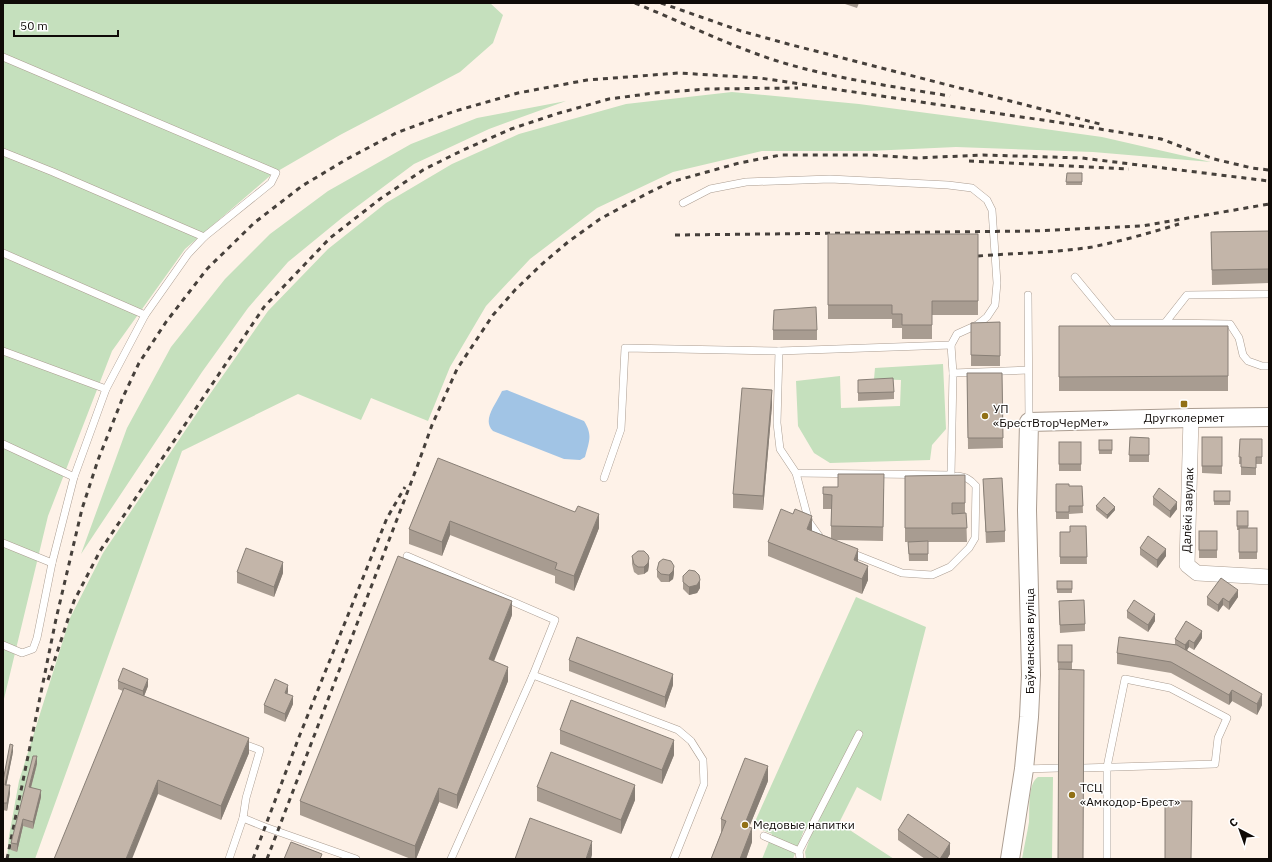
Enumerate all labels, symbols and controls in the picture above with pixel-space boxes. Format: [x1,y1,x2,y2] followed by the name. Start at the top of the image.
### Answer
[14,12,118,38] scale bar
[20,18,48,33] text: 50 m
[1179,399,1189,409] marker: Другколермет
[993,401,1108,430] place label: УП «БрестВторЧерМет»
[1144,410,1225,425] place label: Другколермет
[980,411,990,421] marker: УП «БрестВторЧерМет»
[1179,467,1197,553] street label: Далёкі завулак
[1022,588,1037,694] street label: Баўманская вуліца
[1080,780,1180,809] place label: ТСЦ «Амкодор-Брест»
[1067,790,1077,800] marker: ТСЦ «Амкодор-Брест»
[1220,810,1260,850] north arrow
[1226,815,1241,830] text: С
[753,817,855,832] place label: Медовые напитки
[740,820,750,830] marker: Медовые напитки

